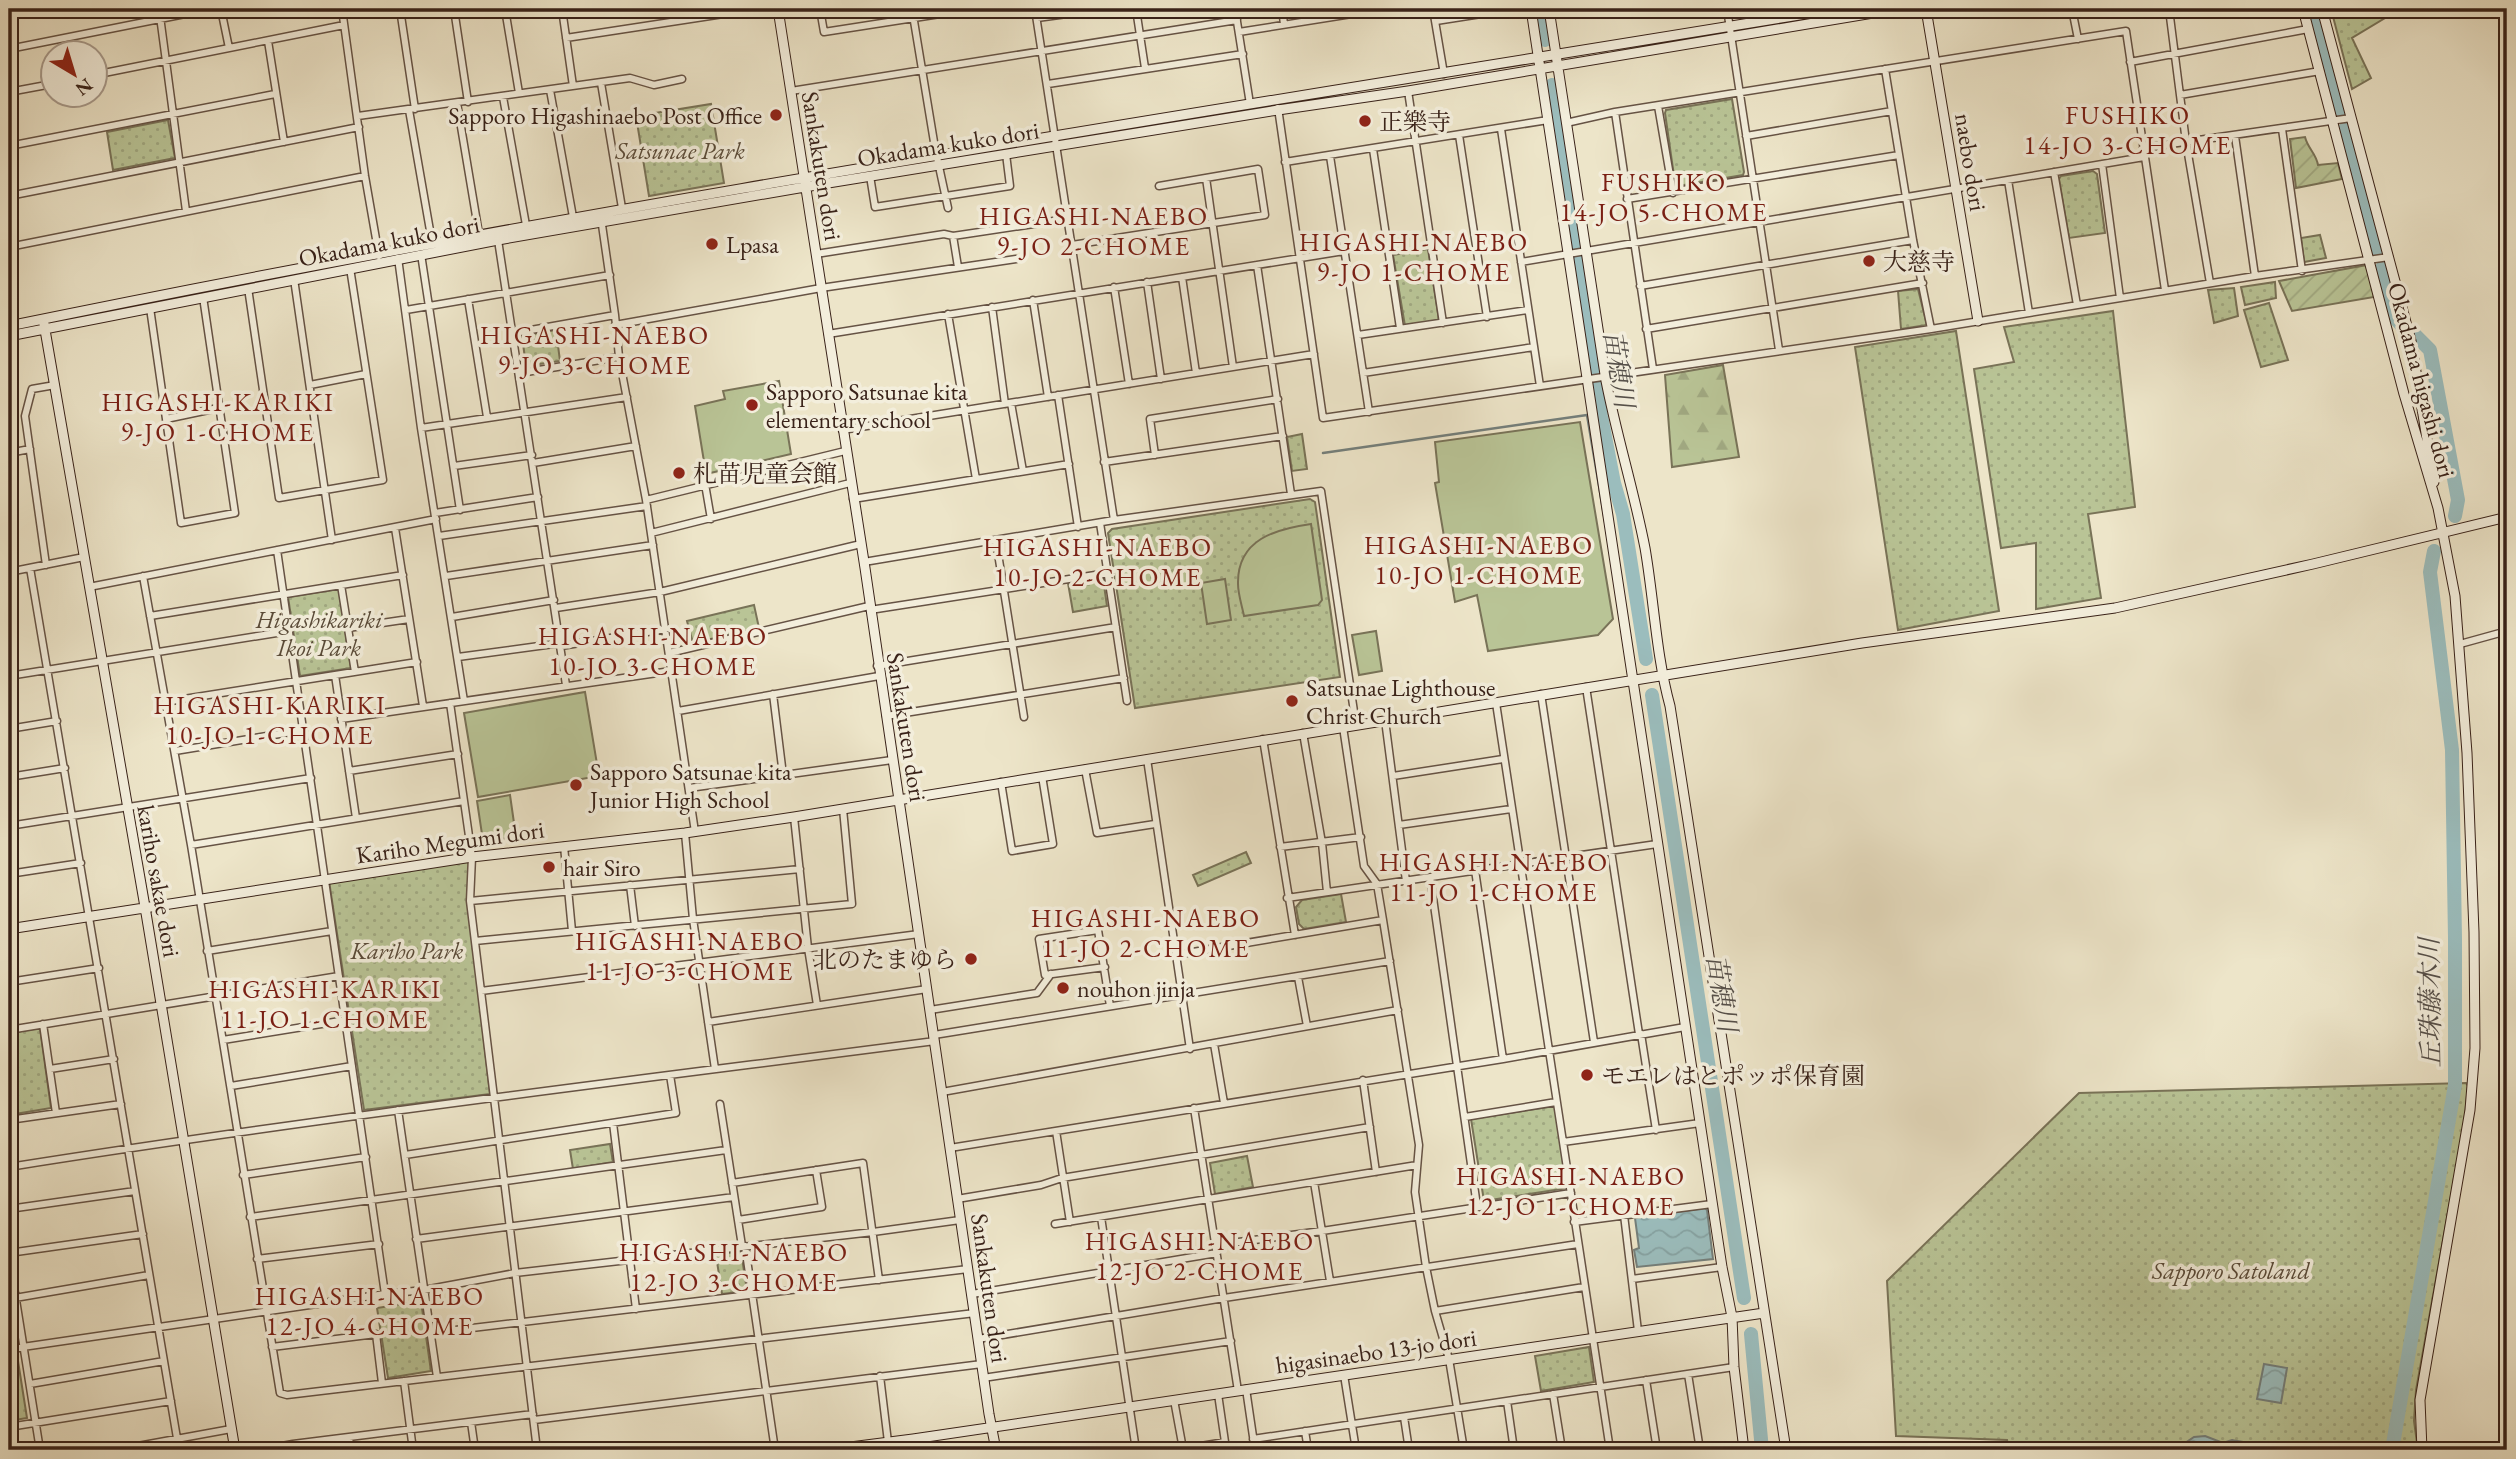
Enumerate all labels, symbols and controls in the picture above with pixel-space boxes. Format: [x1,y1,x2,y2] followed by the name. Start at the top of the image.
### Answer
[38,38,108,108] north arrow
[70,72,98,102] text: N
[795,89,849,243] street label: Sankakuten dori
[2023,98,2233,162] district label: FUSHIKO 14-JO 3-CHOME
[448,100,762,131] place label: Sapporo Higashinaebo Post Office
[1379,106,1451,137] place label: 正樂寺
[768,107,784,123] marker: Sapporo Higashinaebo Post Office
[1948,111,1994,213] street label: naebo dori
[1357,113,1373,129] marker: 正樂寺
[855,114,1041,174] street label: Okadama kuko dori
[614,135,745,166] park label: Satsunae Park
[1559,165,1769,229] district label: FUSHIKO 14-JO 5-CHOME
[979,199,1209,263] district label: HIGASHI-NAEBO 9-JO 2-CHOME
[296,208,482,274] street label: Okadama kuko dori
[1299,225,1529,289] district label: HIGASHI-NAEBO 9-JO 1-CHOME
[726,229,779,260] place label: Lpasa
[704,236,720,252] marker: Lpasa
[1883,246,1955,277] place label: 大慈寺
[1861,253,1877,269] marker: 大慈寺
[2381,279,2463,481] street label: Okadama higashi dori
[480,318,710,382] district label: HIGASHI-NAEBO 9-JO 3-CHOME
[1596,328,1642,413] water label: 苗穂川
[766,376,968,435] place label: Sapporo Satsunae kita elementary school
[101,385,335,449] district label: HIGASHI-KARIKI 9-JO 1-CHOME
[744,397,760,413] marker: Sapporo Satsunae kita elementary school
[693,458,837,489] place label: 札苗児童会館
[671,465,687,481] marker: 札苗児童会館
[1364,528,1594,592] district label: HIGASHI-NAEBO 10-JO 1-CHOME
[983,530,1213,594] district label: HIGASHI-NAEBO 10-JO 2-CHOME
[255,604,383,663] park label: Higashikariki Ikoi Park
[538,619,768,683] district label: HIGASHI-NAEBO 10-JO 3-CHOME
[880,650,934,804] street label: Sankakuten dori
[1306,672,1495,731] place label: Satsunae Lighthouse Christ Church
[153,688,387,752] district label: HIGASHI-KARIKI 10-JO 1-CHOME
[1284,693,1300,709] marker: Satsunae Lighthouse Christ Church
[588,756,792,815] place label: Sapporo Satsunae kita Junior High School
[568,777,584,793] marker: Sapporo Satsunae kita Junior High School
[130,802,188,960] street label: kariho sakae dori
[354,813,546,871] street label: Kariho Megumi dori
[1379,845,1609,909] district label: HIGASHI-NAEBO 11-JO 1-CHOME
[563,852,641,883] place label: hair Siro
[541,859,557,875] marker: hair Siro
[1031,901,1261,965] district label: HIGASHI-NAEBO 11-JO 2-CHOME
[575,924,805,988] district label: HIGASHI-NAEBO 11-JO 3-CHOME
[349,935,464,966] park label: Kariho Park
[2412,935,2448,1068] water label: 丘珠藤木川
[813,944,957,975] place label: 北のたまゆら
[963,951,979,967] marker: 北のたまゆら
[1699,952,1745,1037] water label: 苗穂川
[208,972,442,1036] district label: HIGASHI-KARIKI 11-JO 1-CHOME
[1077,973,1195,1004] place label: nouhon jinja
[1055,980,1071,996] marker: nouhon jinja
[1601,1060,1865,1091] place label: モエレはとポッポ保育園
[1579,1067,1595,1083] marker: モエレはとポッポ保育園
[1456,1159,1686,1223] district label: HIGASHI-NAEBO 12-JO 1-CHOME
[964,1211,1016,1365] street label: Sankakuten dori
[1085,1224,1315,1288] district label: HIGASHI-NAEBO 12-JO 2-CHOME
[619,1235,849,1299] district label: HIGASHI-NAEBO 12-JO 3-CHOME
[2151,1255,2311,1286] park label: Sapporo Satoland
[255,1279,485,1343] district label: HIGASHI-NAEBO 12-JO 4-CHOME
[1274,1322,1478,1380] street label: higasinaebo 13-jo dori

